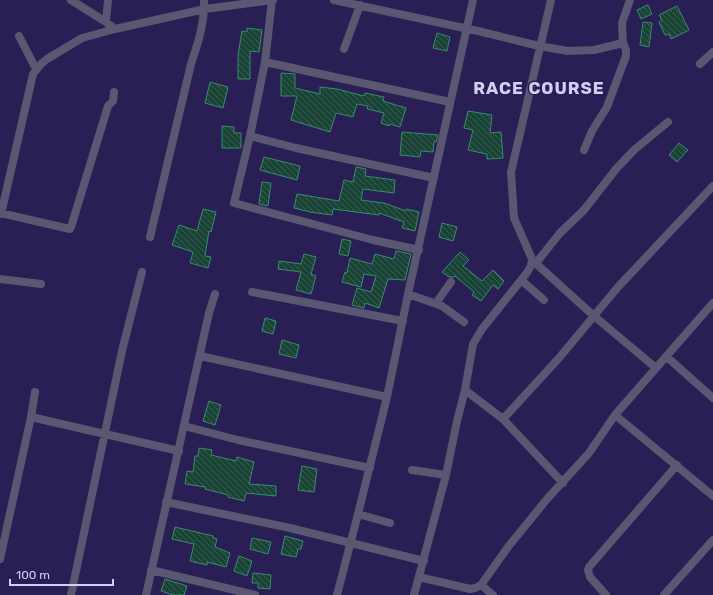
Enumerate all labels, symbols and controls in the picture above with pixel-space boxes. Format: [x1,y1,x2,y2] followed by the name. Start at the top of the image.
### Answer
[473,78,605,98] district label: RACE COURSE
[10,561,113,587] scale bar
[16,568,50,582] text: 100 m

